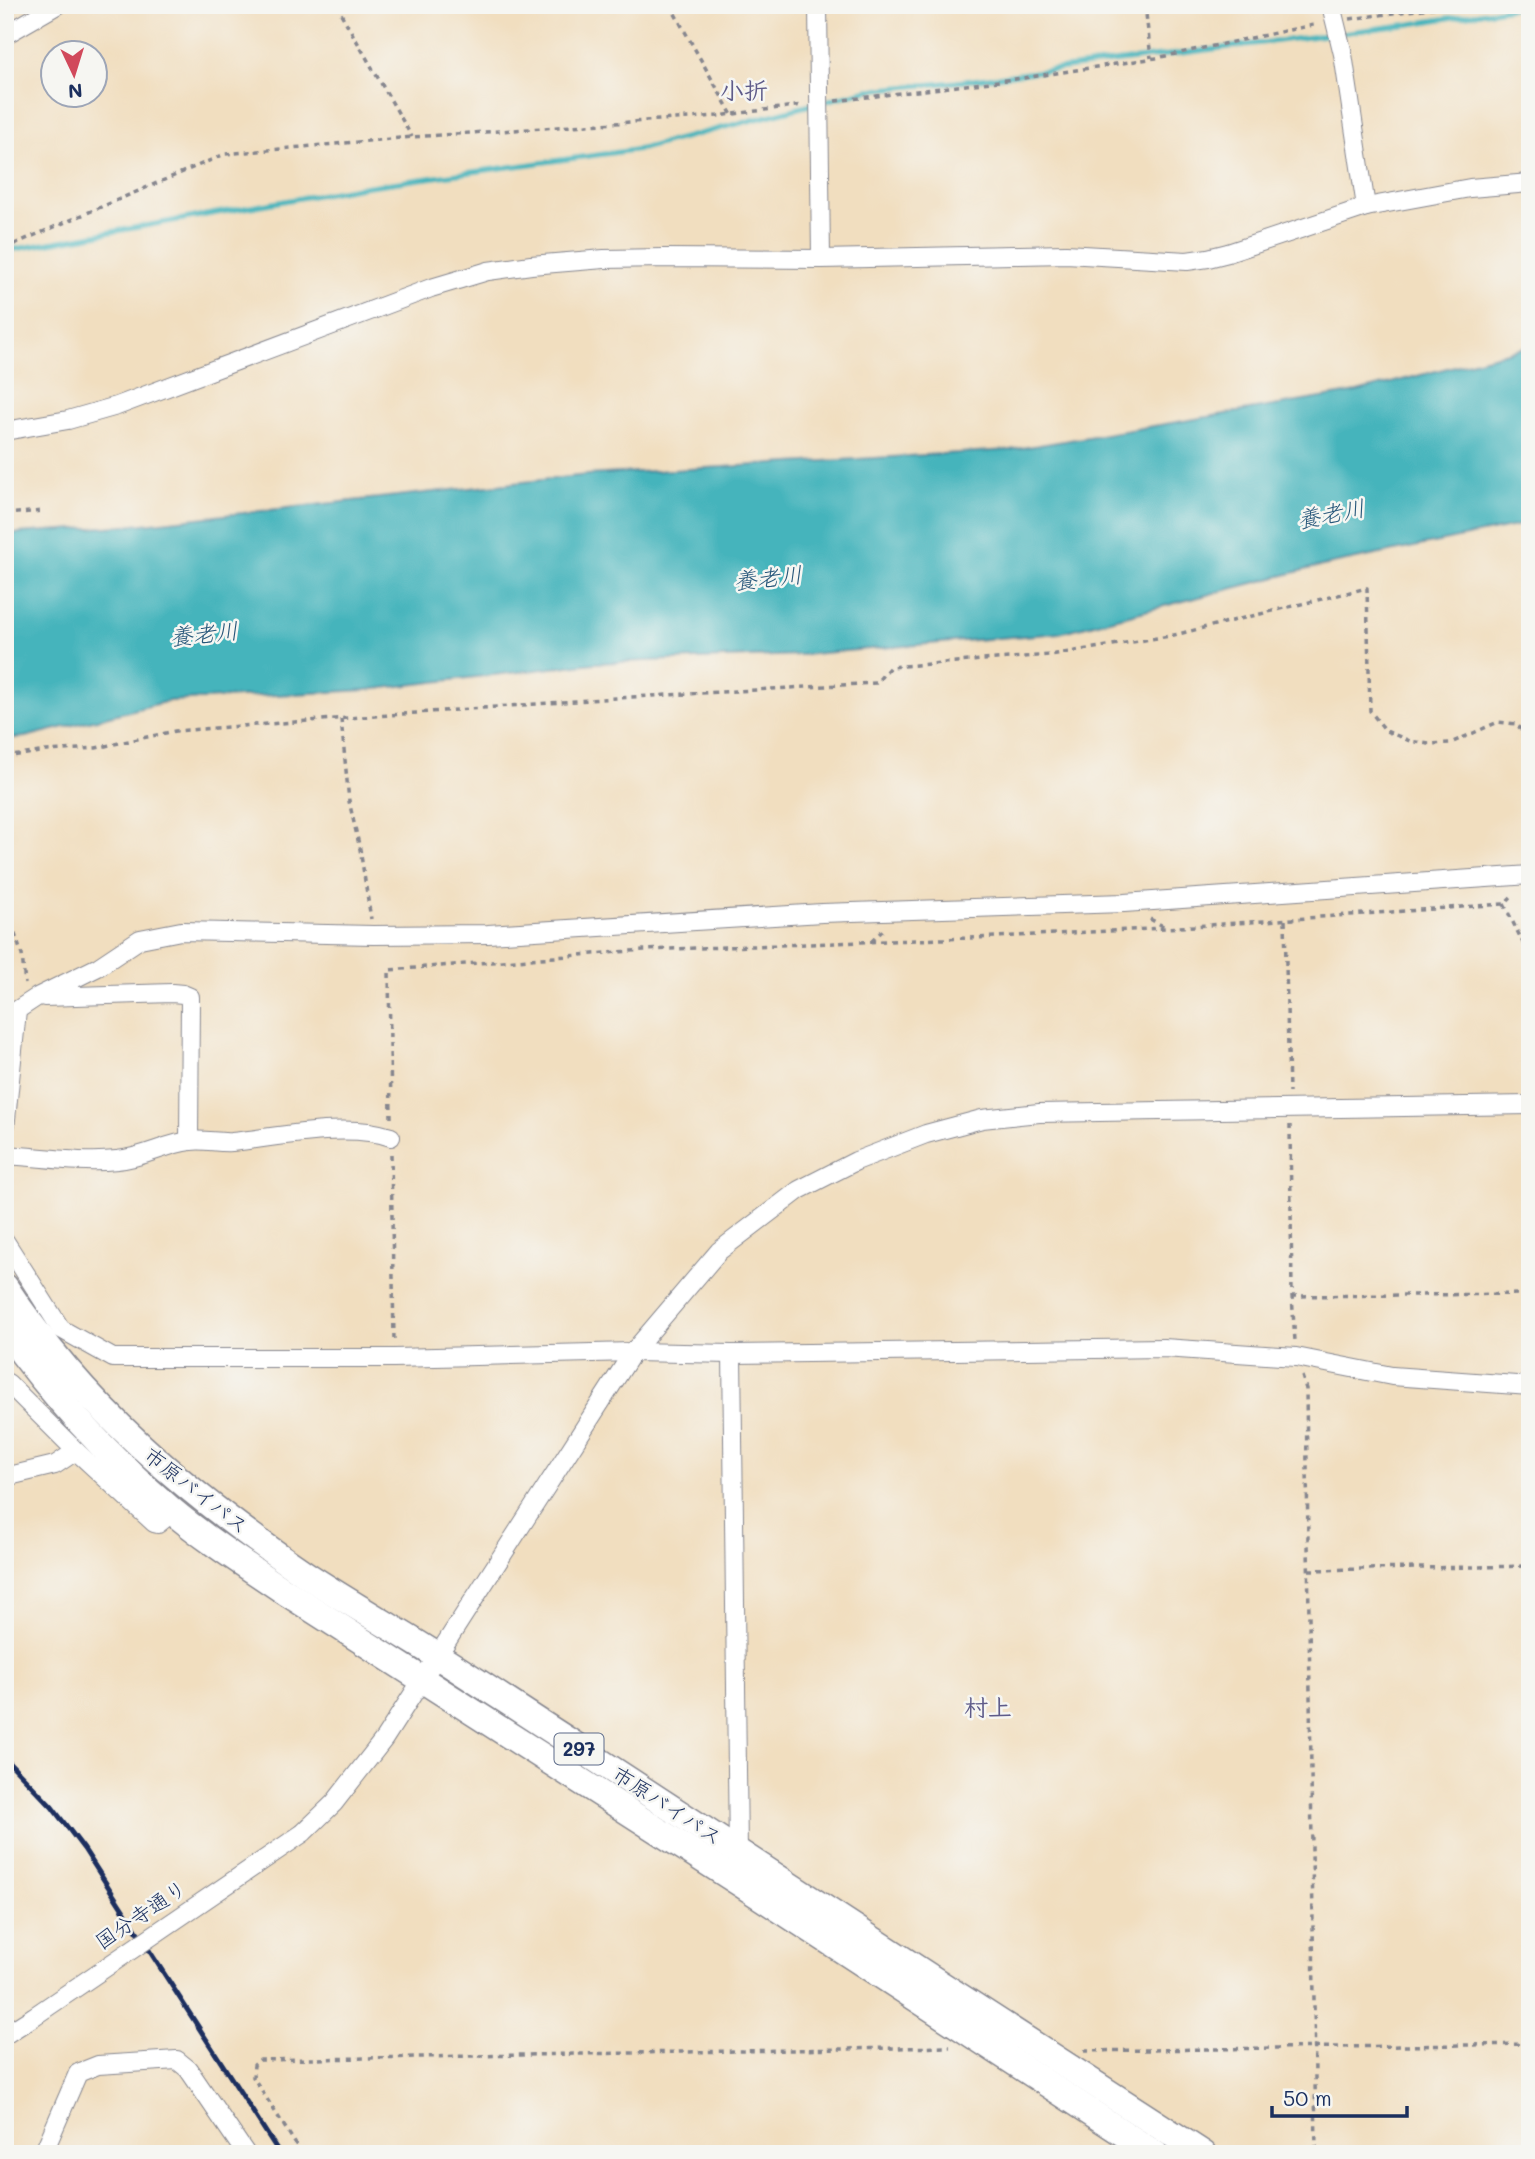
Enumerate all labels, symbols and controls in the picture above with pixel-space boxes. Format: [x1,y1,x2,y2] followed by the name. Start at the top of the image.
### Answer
[38,38,108,108] north arrow
[720,74,768,105] district label: 小折
[67,78,83,104] text: N
[1294,492,1368,534] water label: 養老川
[732,558,804,596] water label: 養老川
[168,614,240,652] water label: 養老川
[139,1441,255,1539] street label: 市原バイパス
[964,1691,1012,1722] district label: 村上
[554,1734,604,1764] road number: 297
[608,1759,728,1850] street label: 市原バイパス
[89,1873,191,1954] street label: 国分寺通り
[1272,2075,1407,2119] scale bar
[1283,2084,1332,2111] text: 50 m

